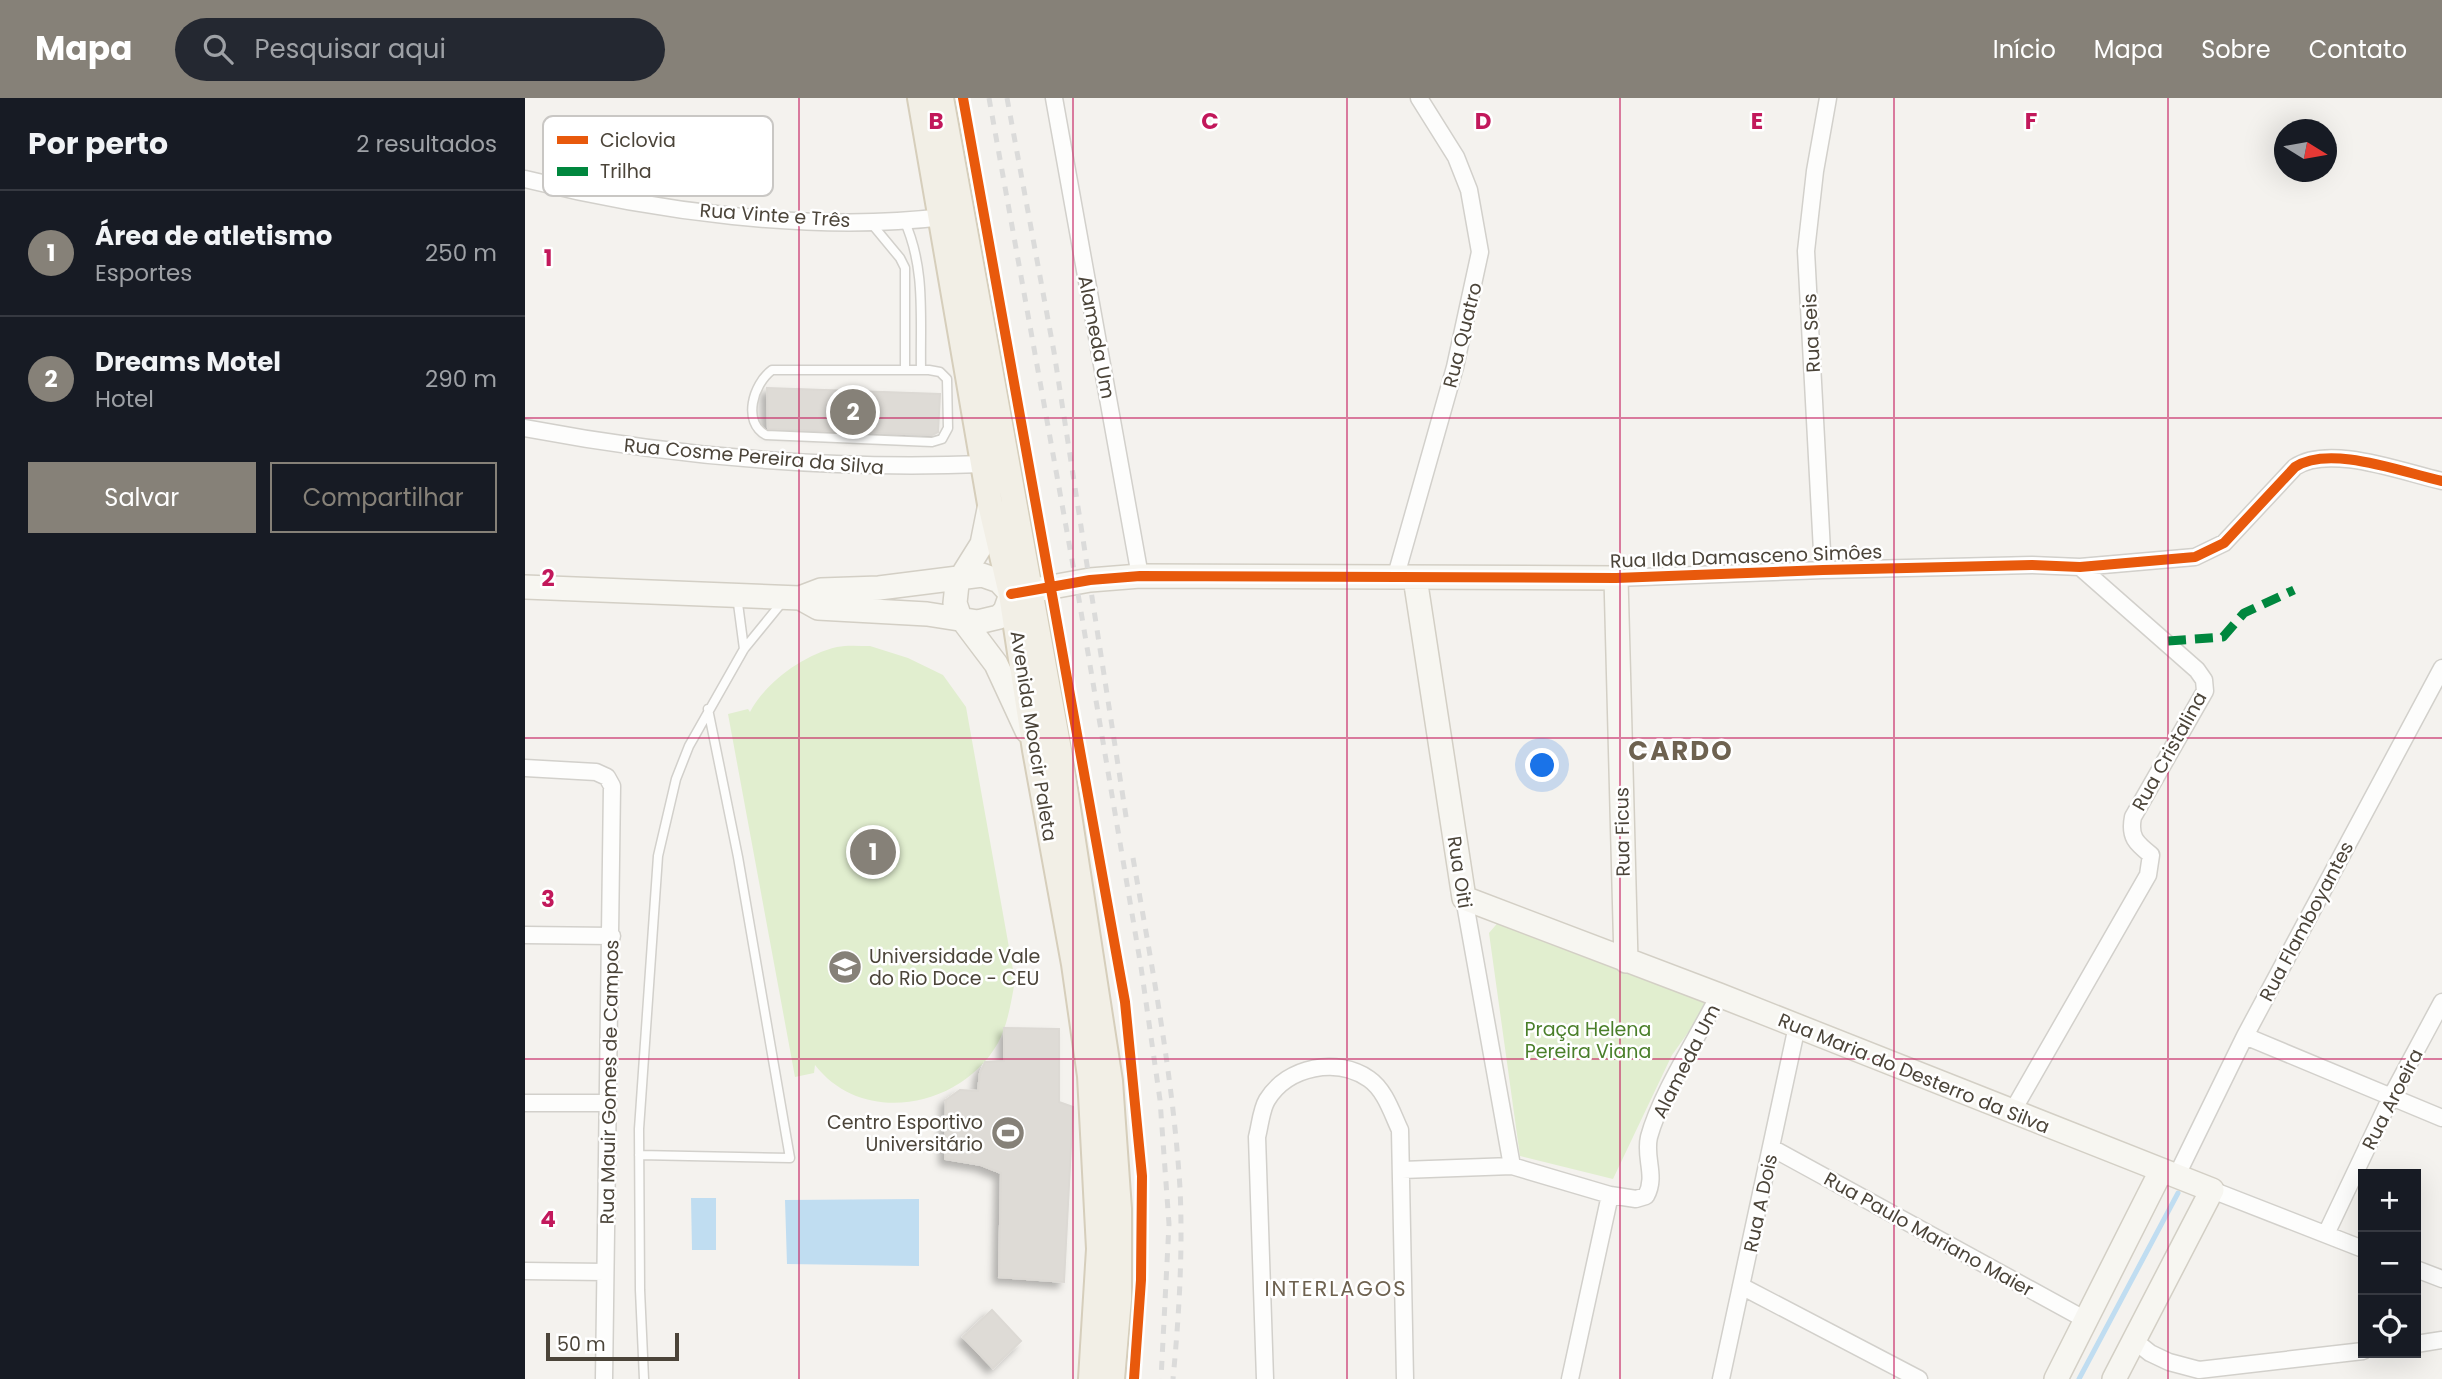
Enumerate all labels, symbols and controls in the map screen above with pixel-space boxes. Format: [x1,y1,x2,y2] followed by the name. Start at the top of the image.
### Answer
[175,18,665,81] search box
[35,25,133,72] text: Mapa
[199,30,237,68] icon: search
[255,31,446,67] text: Pesquisar aqui
[1993,33,2056,66] text: Início
[2094,33,2163,66] text: Mapa
[2201,33,2271,66] text: Sobre
[2309,33,2407,66] text: Contato
[928,105,944,137] text: B
[1201,105,1219,137] text: C
[1475,105,1491,137] text: D
[1751,105,1763,137] text: E
[2025,105,2037,137] text: F
[543,116,773,196] legend
[2274,119,2337,182] north arrow
[28,122,168,165] text: Por perto
[600,127,676,154] text: Ciclovia
[356,128,497,160] text: 2 resultados
[600,158,652,185] text: Trilha
[699,197,851,234] street label: Rua Vinte e Três
[95,218,332,254] text: Área de atletismo
[47,237,55,269] text: 1
[425,237,497,269] text: 250 m
[544,242,552,274] text: 1
[95,257,192,289] text: Esportes
[1071,273,1122,401] street label: Alameda Um
[1436,280,1489,391] street label: Rua Quatro
[1796,293,1827,373] street label: Rua Seis
[95,344,281,380] text: Dreams Motel
[44,363,58,395] text: 2
[425,363,497,395] text: 290 m
[95,383,154,415] text: Hotel
[830,386,876,438] pin: 2
[623,432,885,481] street label: Rua Cosme Pereira da Silva
[28,462,256,533] button: Salvar
[270,462,497,533] button: Compartilhar
[1609,538,1883,575] street label: Rua Ilda Damasceno Simôes
[541,562,555,594] text: 2
[1004,629,1063,843] street label: Avenida Moacir Paleta
[2126,687,2213,816] street label: Rua Cristalina
[1628,733,1734,769] district label: CARDO
[1525,748,1559,782] your location
[1608,787,1637,877] street label: Rua Ficus
[850,826,896,878] pin: 1
[1440,834,1479,910] street label: Rua Oiti
[2253,836,2360,1006] street label: Rua Flamboyantes
[541,883,555,915] text: 3
[594,939,625,1225] street label: Rua Mauir Gomes de Campos
[869,943,1040,992] place label: Universidade Vale do Rio Doce - CEU
[826,948,864,986] school or university icon: Universidade Vale do Rio Doce - CEU
[1646,999,1727,1123] street label: Alameda Um
[1774,1007,2054,1140] street label: Rua Maria do Desterro da Silva
[1525,1016,1651,1065] park label: Praça Helena Pereira Viana
[2355,1044,2429,1154] street label: Rua Aroeira
[827,1109,983,1158] place label: Centro Esportivo Universitário
[989,1114,1027,1152] sports icon: Centro Esportivo Universitário
[1737,1152,1784,1255] street label: Rua A Dois
[1819,1166,2038,1303] street label: Rua Paulo Mariano Maier
[2358,1169,2421,1358] map controls
[2358,1169,2421,1232] button: +
[540,1203,556,1235] text: 4
[2358,1232,2421,1295] button: −
[1264,1274,1408,1303] district label: INTERLAGOS
[2358,1295,2421,1358] button: locate
[546,1330,679,1362] scale bar
[557,1331,606,1358] text: 50 m

